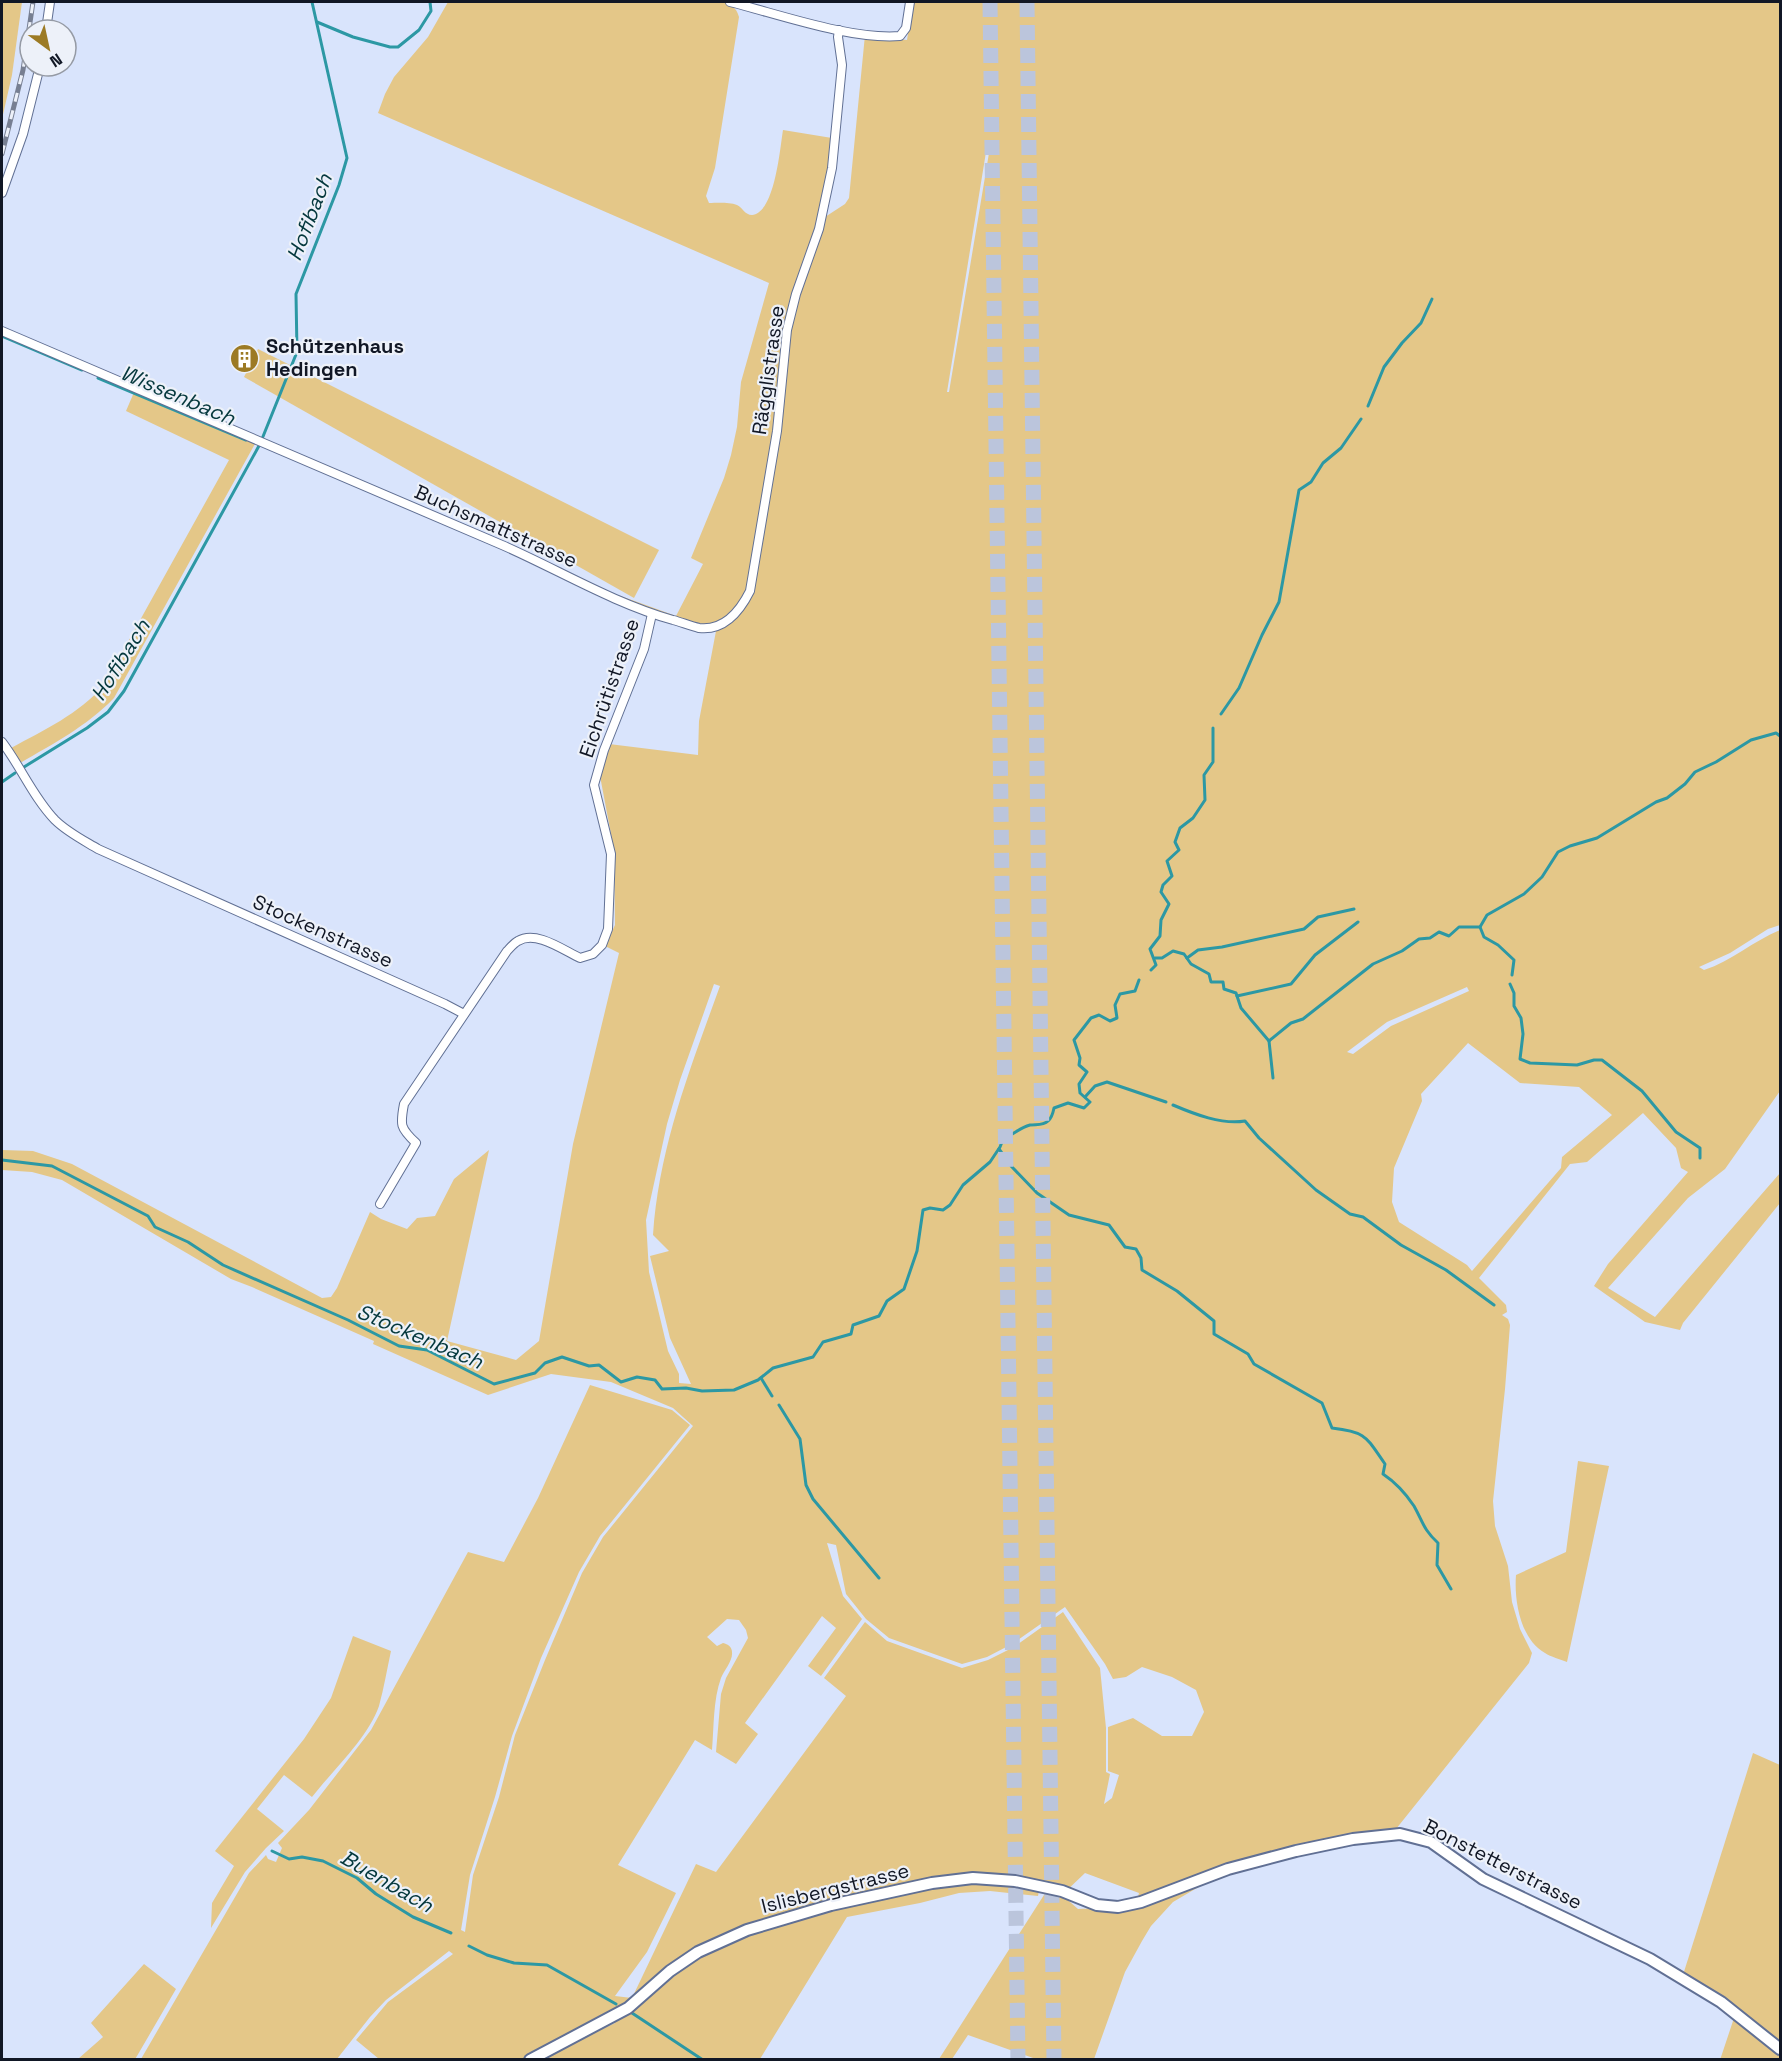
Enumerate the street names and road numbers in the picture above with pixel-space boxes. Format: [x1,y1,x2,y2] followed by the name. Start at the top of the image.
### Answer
[746,304,790,436] street label: Rägglistrasse
[410,478,582,574] street label: Buchsmattstrasse
[573,615,645,761] street label: Eichrütistrasse
[249,888,397,974] street label: Stockenstrasse
[1419,1813,1587,1915] street label: Bonstetterstrasse
[758,1857,912,1919] street label: Islisbergstrasse

